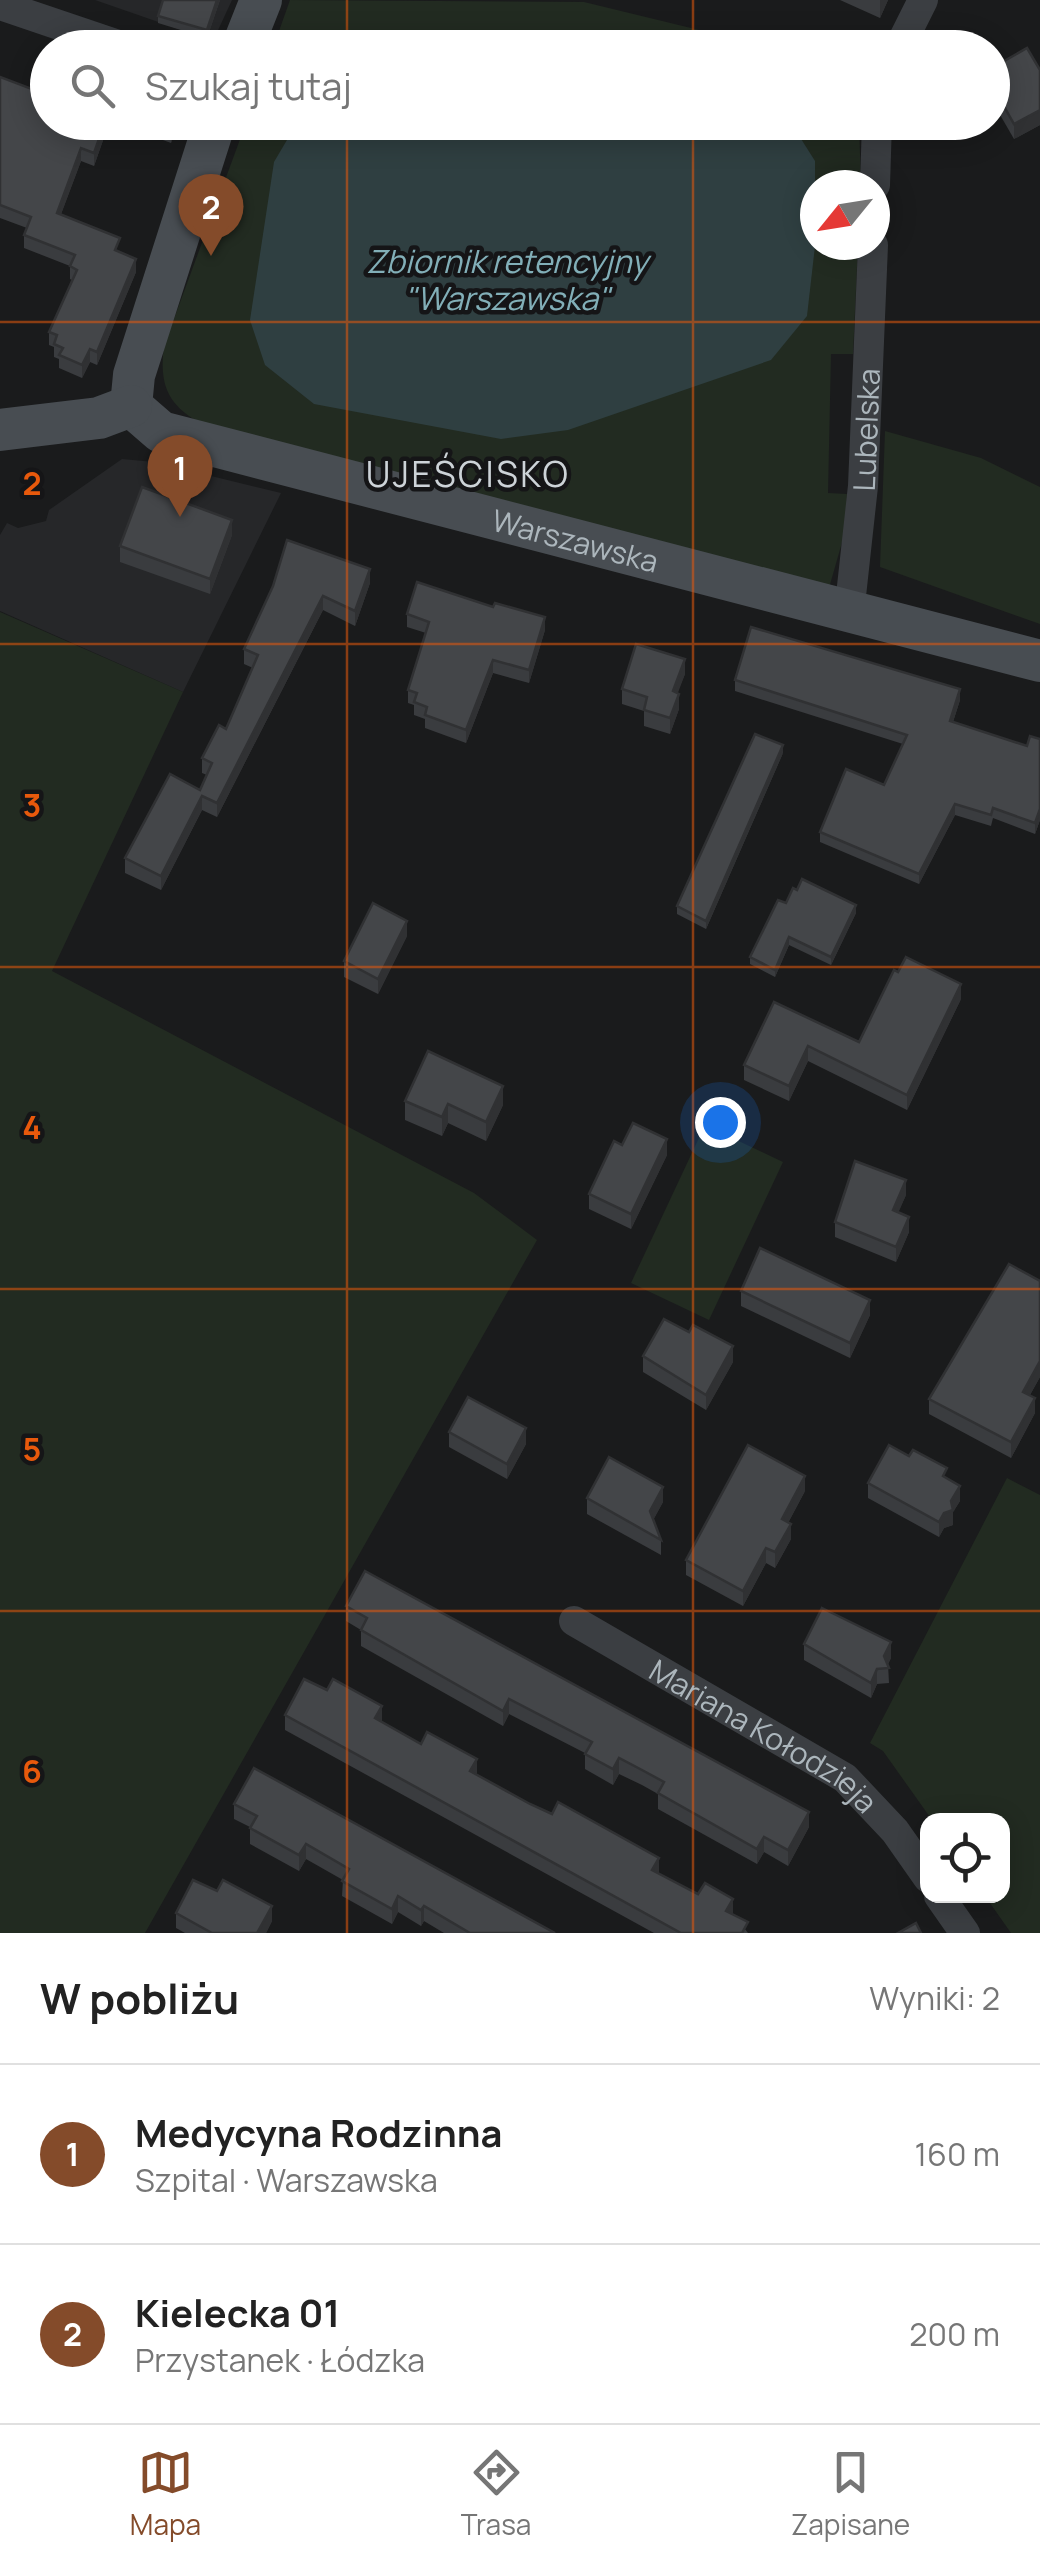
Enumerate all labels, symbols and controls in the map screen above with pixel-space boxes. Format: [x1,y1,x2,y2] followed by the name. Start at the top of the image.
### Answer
[30,30,1010,140] search box
[65,58,120,113] icon: search
[145,59,352,111] text: Szukaj tutaj
[800,170,890,260] north arrow
[178,174,244,256] pin: 2
[366,239,652,320] water label: Zbiornik retencyjny "Warszawska"
[842,368,888,492] street label: Lubelska
[148,434,212,517] pin: 1
[366,450,570,498] district label: UJEŚCISKO
[22,461,42,505] text: 2
[488,499,663,581] street label: Warszawska
[23,783,41,827] text: 3
[695,1097,746,1148] your location
[22,1105,42,1149] text: 4
[23,1427,41,1471] text: 5
[642,1649,887,1821] street label: Mariana Kołodzieja
[22,1749,42,1793] text: 6
[920,1813,1010,1903] map controls
[920,1813,1010,1903] button: locate
[40,1969,239,2027] text: W pobliżu
[869,1976,1000,2020] text: Wyniki: 2
[135,2106,502,2158] text: Medycyna Rodzinna
[65,2132,80,2176] text: 1
[915,2132,1000,2176] text: 160 m
[135,2158,438,2202] text: Szpital · Warszawska
[135,2286,340,2338] text: Kielecka 01
[63,2312,82,2356] text: 2
[909,2312,1000,2356] text: 200 m
[135,2338,425,2382] text: Przystanek · Łódzka
[130,2445,201,2543] tab: Mapa
[461,2445,531,2543] tab: Trasa
[791,2445,910,2543] tab: Zapisane

